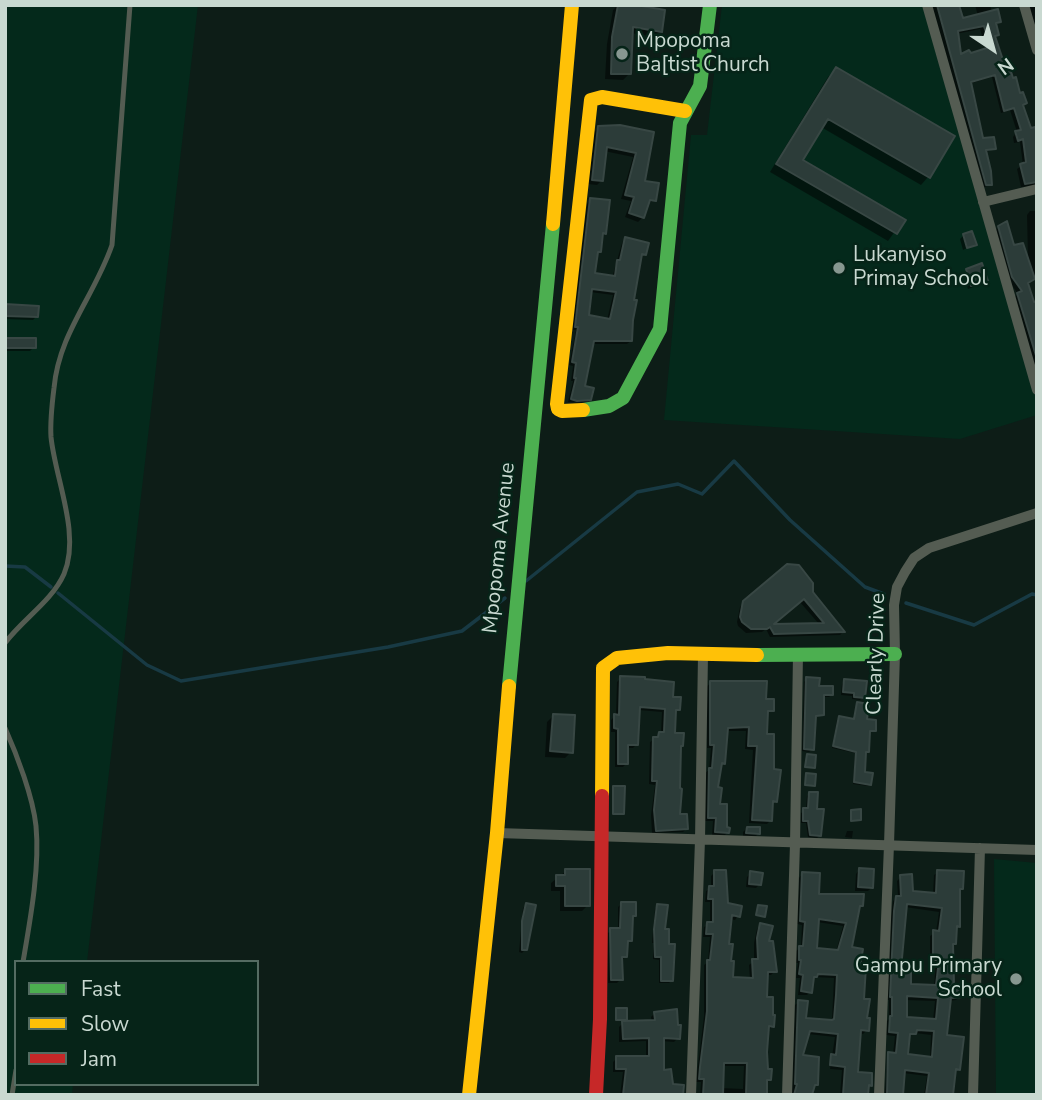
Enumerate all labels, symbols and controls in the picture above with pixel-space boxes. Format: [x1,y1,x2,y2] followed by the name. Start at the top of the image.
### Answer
[958,14,1028,84] north arrow
[636,29,770,79] place label: Mpopoma Ba[tist Church
[614,46,630,62] marker: Mpopoma Ba[tist Church
[992,51,1019,81] text: N
[853,243,988,293] place label: Lukanyiso Primay School
[831,260,847,276] marker: Lukanyiso Primay School
[478,461,522,635] street label: Mpopoma Avenue
[862,593,892,715] street label: Clearly Drive
[855,954,1002,1004] place label: Gampu Primary School
[14,960,259,1086] legend
[1008,971,1024,987] marker: Gampu Primary School
[81,975,121,1003] text: Fast
[81,1010,129,1038] text: Slow
[81,1045,117,1073] text: Jam

